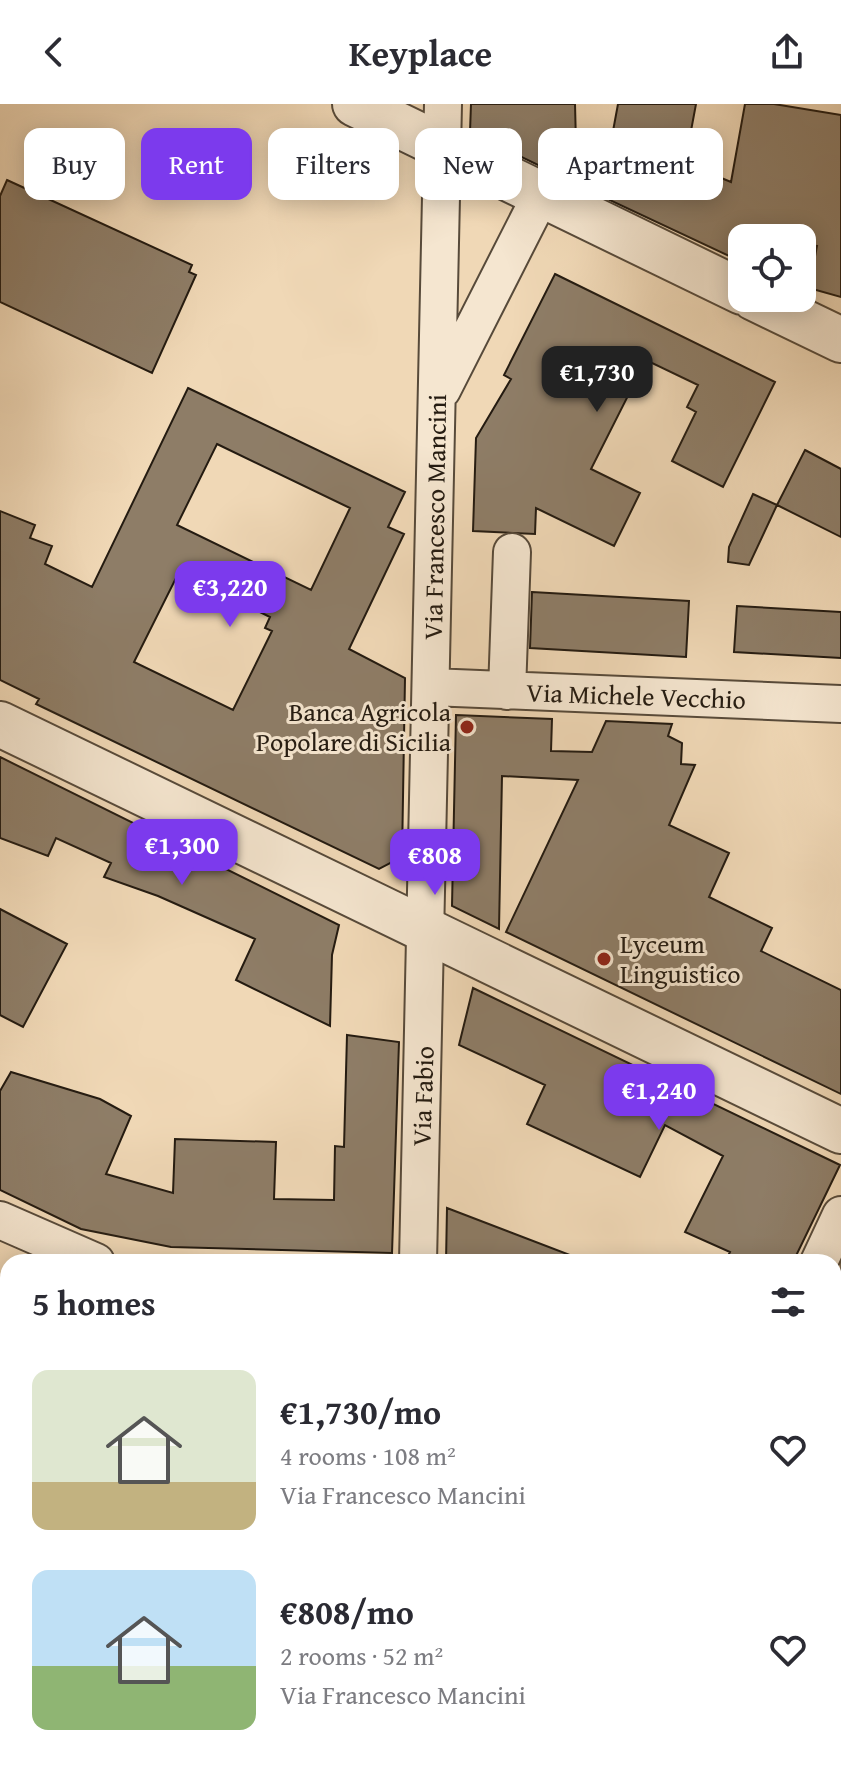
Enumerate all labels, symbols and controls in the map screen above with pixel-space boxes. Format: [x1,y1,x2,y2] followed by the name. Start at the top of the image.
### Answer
[349,26,492,79] text: Keyplace
[32,30,76,74] icon: back
[765,30,809,74] icon: share
[24,128,125,200] chip: Buy
[141,128,252,200] chip: Rent
[268,128,399,200] chip: Filters
[415,128,522,200] chip: New
[538,128,723,200] chip: Apartment
[728,224,816,312] map controls
[728,224,816,312] button: locate
[532,346,662,414] pin: €1,730
[560,352,634,391] text: €1,730
[413,394,456,640] street label: Via Francesco Mancini
[165,561,295,629] pin: €3,220
[193,567,267,606] text: €3,220
[526,672,746,719] street label: Via Michele Vecchio
[256,692,452,761] place label: Banca Agricola Popolare di Sicilia
[458,718,476,736] marker: Banca Agricola Popolare di Sicilia
[117,819,247,887] pin: €1,300
[145,825,219,864] text: €1,300
[388,829,482,897] pin: €808
[408,835,462,874] text: €808
[620,924,740,993] place label: Lyceum Linguistico
[595,950,613,968] marker: Lyceum Linguistico
[401,1045,444,1147] street label: Via Fabio
[594,1064,724,1132] pin: €1,240
[622,1070,696,1109] text: €1,240
[32,1278,156,1327] text: 5 homes
[766,1280,810,1324] icon: filters
[280,1387,441,1436] text: €1,730/mo
[96,1402,192,1498] icon: home
[766,1428,810,1472] icon: heart
[280,1436,456,1475] text: 4 rooms · 108 m²
[280,1475,526,1514] text: Via Francesco Mancini
[280,1587,414,1636] text: €808/mo
[96,1602,192,1698] icon: home
[766,1628,810,1672] icon: heart
[280,1636,443,1675] text: 2 rooms · 52 m²
[280,1675,526,1714] text: Via Francesco Mancini

